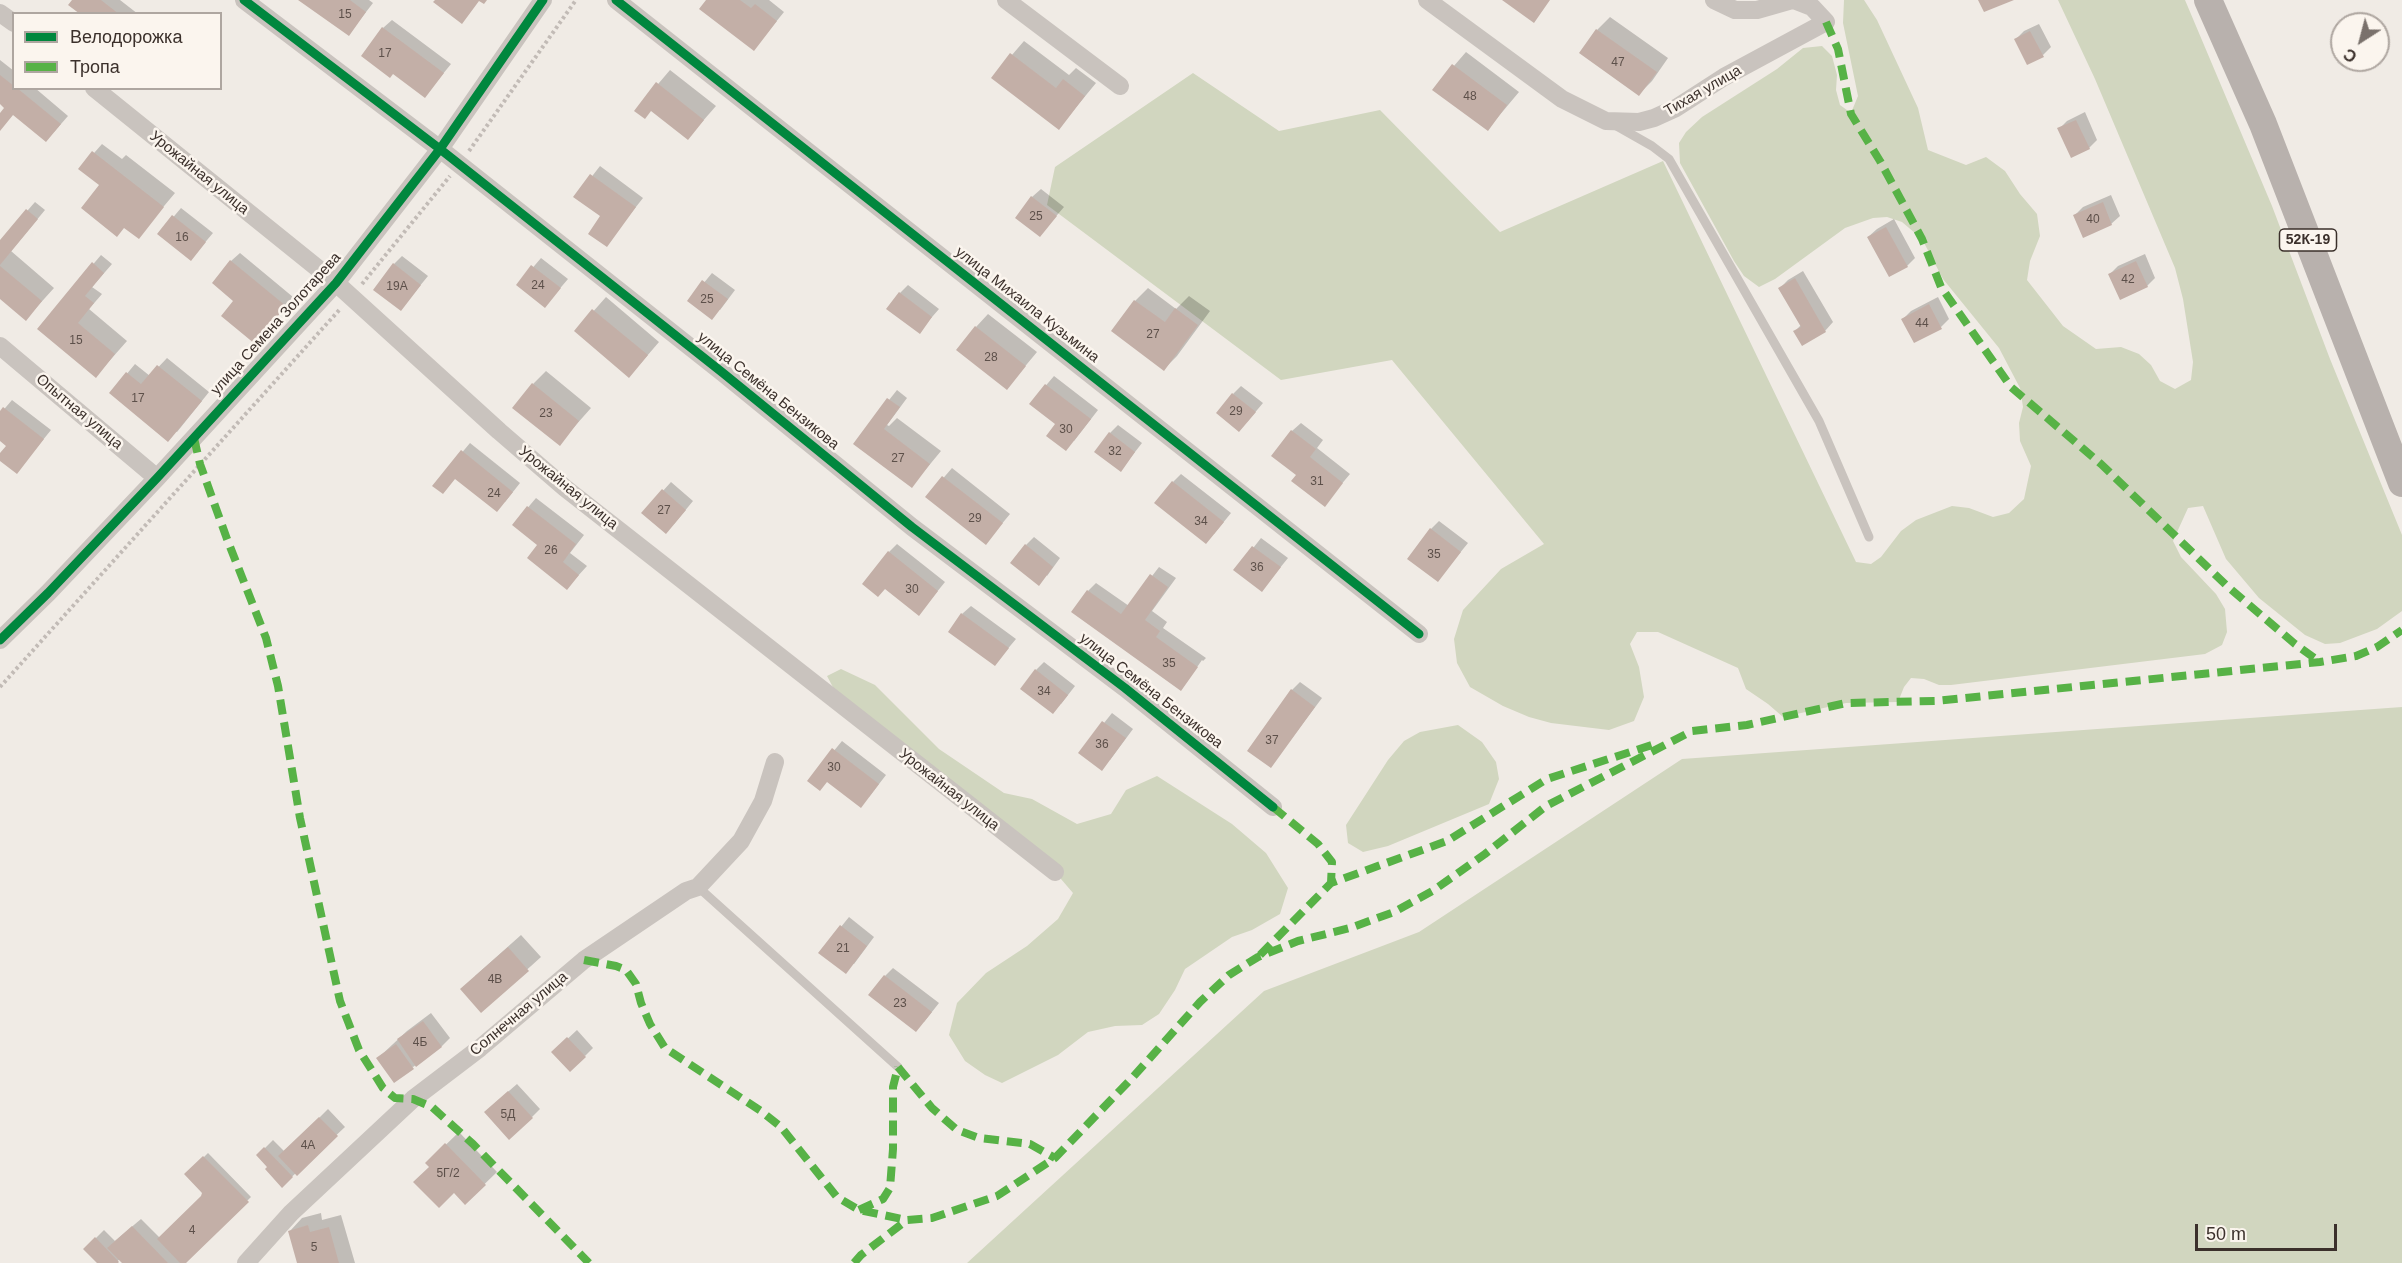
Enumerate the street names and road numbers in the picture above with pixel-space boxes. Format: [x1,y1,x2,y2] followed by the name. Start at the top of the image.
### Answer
[1661,62,1745,120] street label: Тихая улица
[146,128,252,218] street label: Урожайная улица
[2280,229,2336,251] road number: 52К-19
[951,243,1103,367] street label: улица Михаила Кузьмина
[207,249,345,399] street label: улица Семена Золотарева
[694,328,842,454] street label: улица Семёна Бензикова
[32,371,126,453] street label: Опытная улица
[515,443,621,533] street label: Урожайная улица
[1076,629,1226,753] street label: улица Семёна Бензикова
[895,745,1003,835] street label: Урожайная улица
[467,968,571,1060] street label: Солнечная улица

